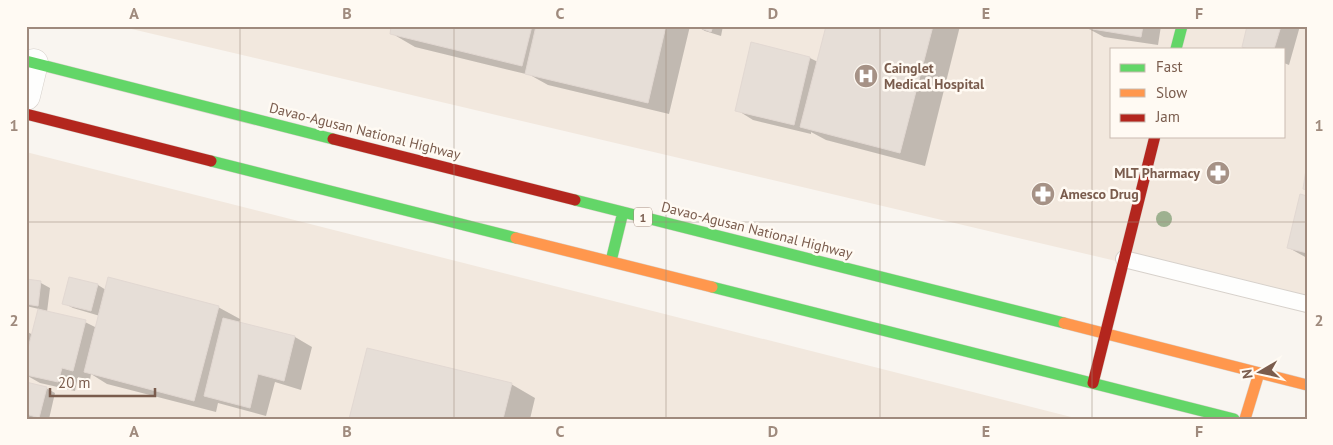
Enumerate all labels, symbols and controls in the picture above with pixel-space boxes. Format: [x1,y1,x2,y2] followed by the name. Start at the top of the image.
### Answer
[129,3,139,23] text: A
[342,3,352,23] text: B
[556,3,565,23] text: C
[768,3,778,23] text: D
[982,3,990,23] text: E
[1195,3,1203,23] text: F
[1110,48,1286,138] legend
[1156,57,1183,76] text: Fast
[884,59,985,93] place label: Cainglet Medical Hospital
[853,63,879,89] hospital icon: Cainglet Medical Hospital
[1156,83,1187,102] text: Slow
[267,98,463,164] street label: Davao-Agusan National Highway
[1155,107,1180,126] text: Jam
[9,115,19,135] text: 1
[1314,115,1324,135] text: 1
[1205,160,1231,186] pharmacy icon: MLT Pharmacy
[1114,164,1200,182] place label: MLT Pharmacy
[1030,181,1056,207] pharmacy icon: Amesco Drug
[1060,185,1139,203] place label: Amesco Drug
[659,197,855,263] street label: Davao-Agusan National Highway
[634,208,652,226] road number: 1
[9,310,19,330] text: 2
[1314,310,1324,330] text: 2
[1236,348,1286,398] north arrow
[50,365,155,397] scale bar
[1238,368,1257,380] text: N
[58,373,91,392] text: 20 m
[129,421,139,441] text: A
[342,421,352,441] text: B
[556,421,565,441] text: C
[768,421,778,441] text: D
[982,421,990,441] text: E
[1195,421,1203,441] text: F

